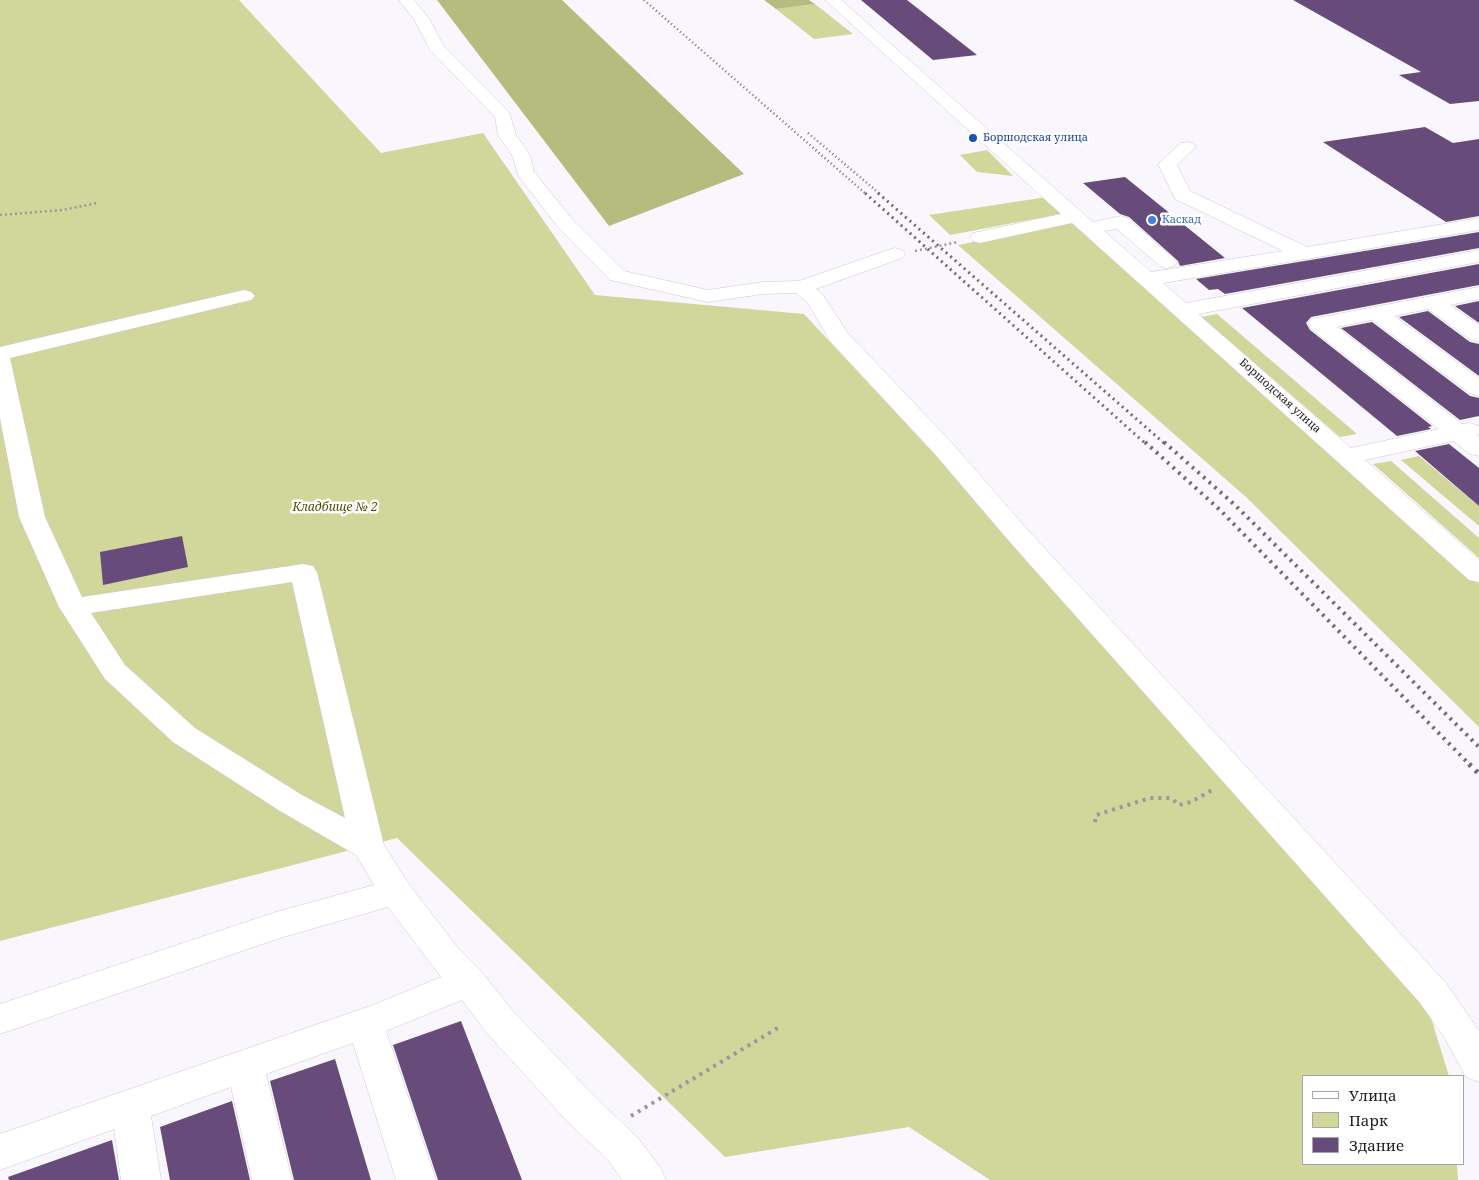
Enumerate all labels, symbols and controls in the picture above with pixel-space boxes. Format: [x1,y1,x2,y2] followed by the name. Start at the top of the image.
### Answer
[983,131,1088,145] place label: Боршодская улица
[967,132,979,144] marker: Боршодская улица
[1162,213,1201,227] place label: Каскад
[1146,214,1158,226] marker: Каскад
[1237,356,1323,436] street label: Боршодская улица
[292,501,378,515] park label: Кладбище № 2
[1302,1075,1464,1165] legend
[1349,1085,1397,1105] text: Улица
[1349,1110,1388,1130] text: Парк
[1349,1135,1404,1155] text: Здание

